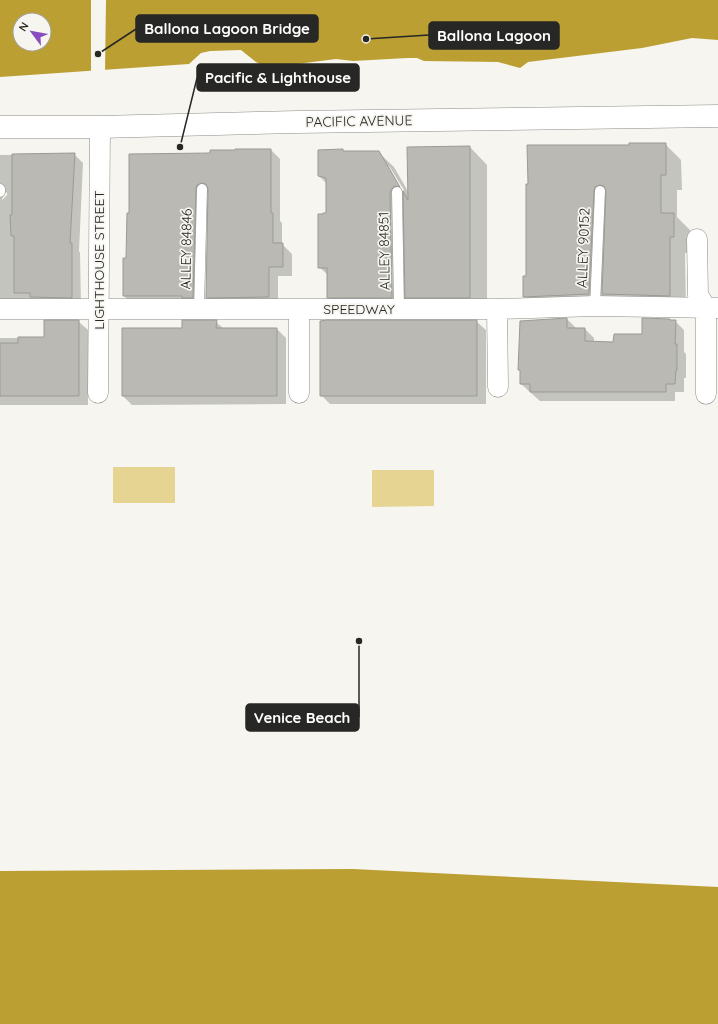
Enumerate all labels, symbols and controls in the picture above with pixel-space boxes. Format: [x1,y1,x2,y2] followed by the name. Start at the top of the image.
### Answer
[12,12,52,52] north arrow
[136,15,318,42] callout: Ballona Lagoon Bridge
[144,19,310,38] text: Ballona Lagoon Bridge
[15,20,32,34] text: N
[429,22,559,49] callout: Ballona Lagoon
[437,26,551,45] text: Ballona Lagoon
[197,64,359,91] callout: Pacific & Lighthouse
[205,68,351,87] text: Pacific & Lighthouse
[305,111,413,131] street label: PACIFIC AVENUE
[90,190,108,330] street label: LIGHTHOUSE STREET
[573,207,593,288] street label: ALLEY 90152
[176,208,196,290] street label: ALLEY 84846
[374,211,394,291] street label: ALLEY 84851
[323,300,395,318] street label: SPEEDWAY
[246,704,359,731] callout: Venice Beach
[254,708,350,727] text: Venice Beach

